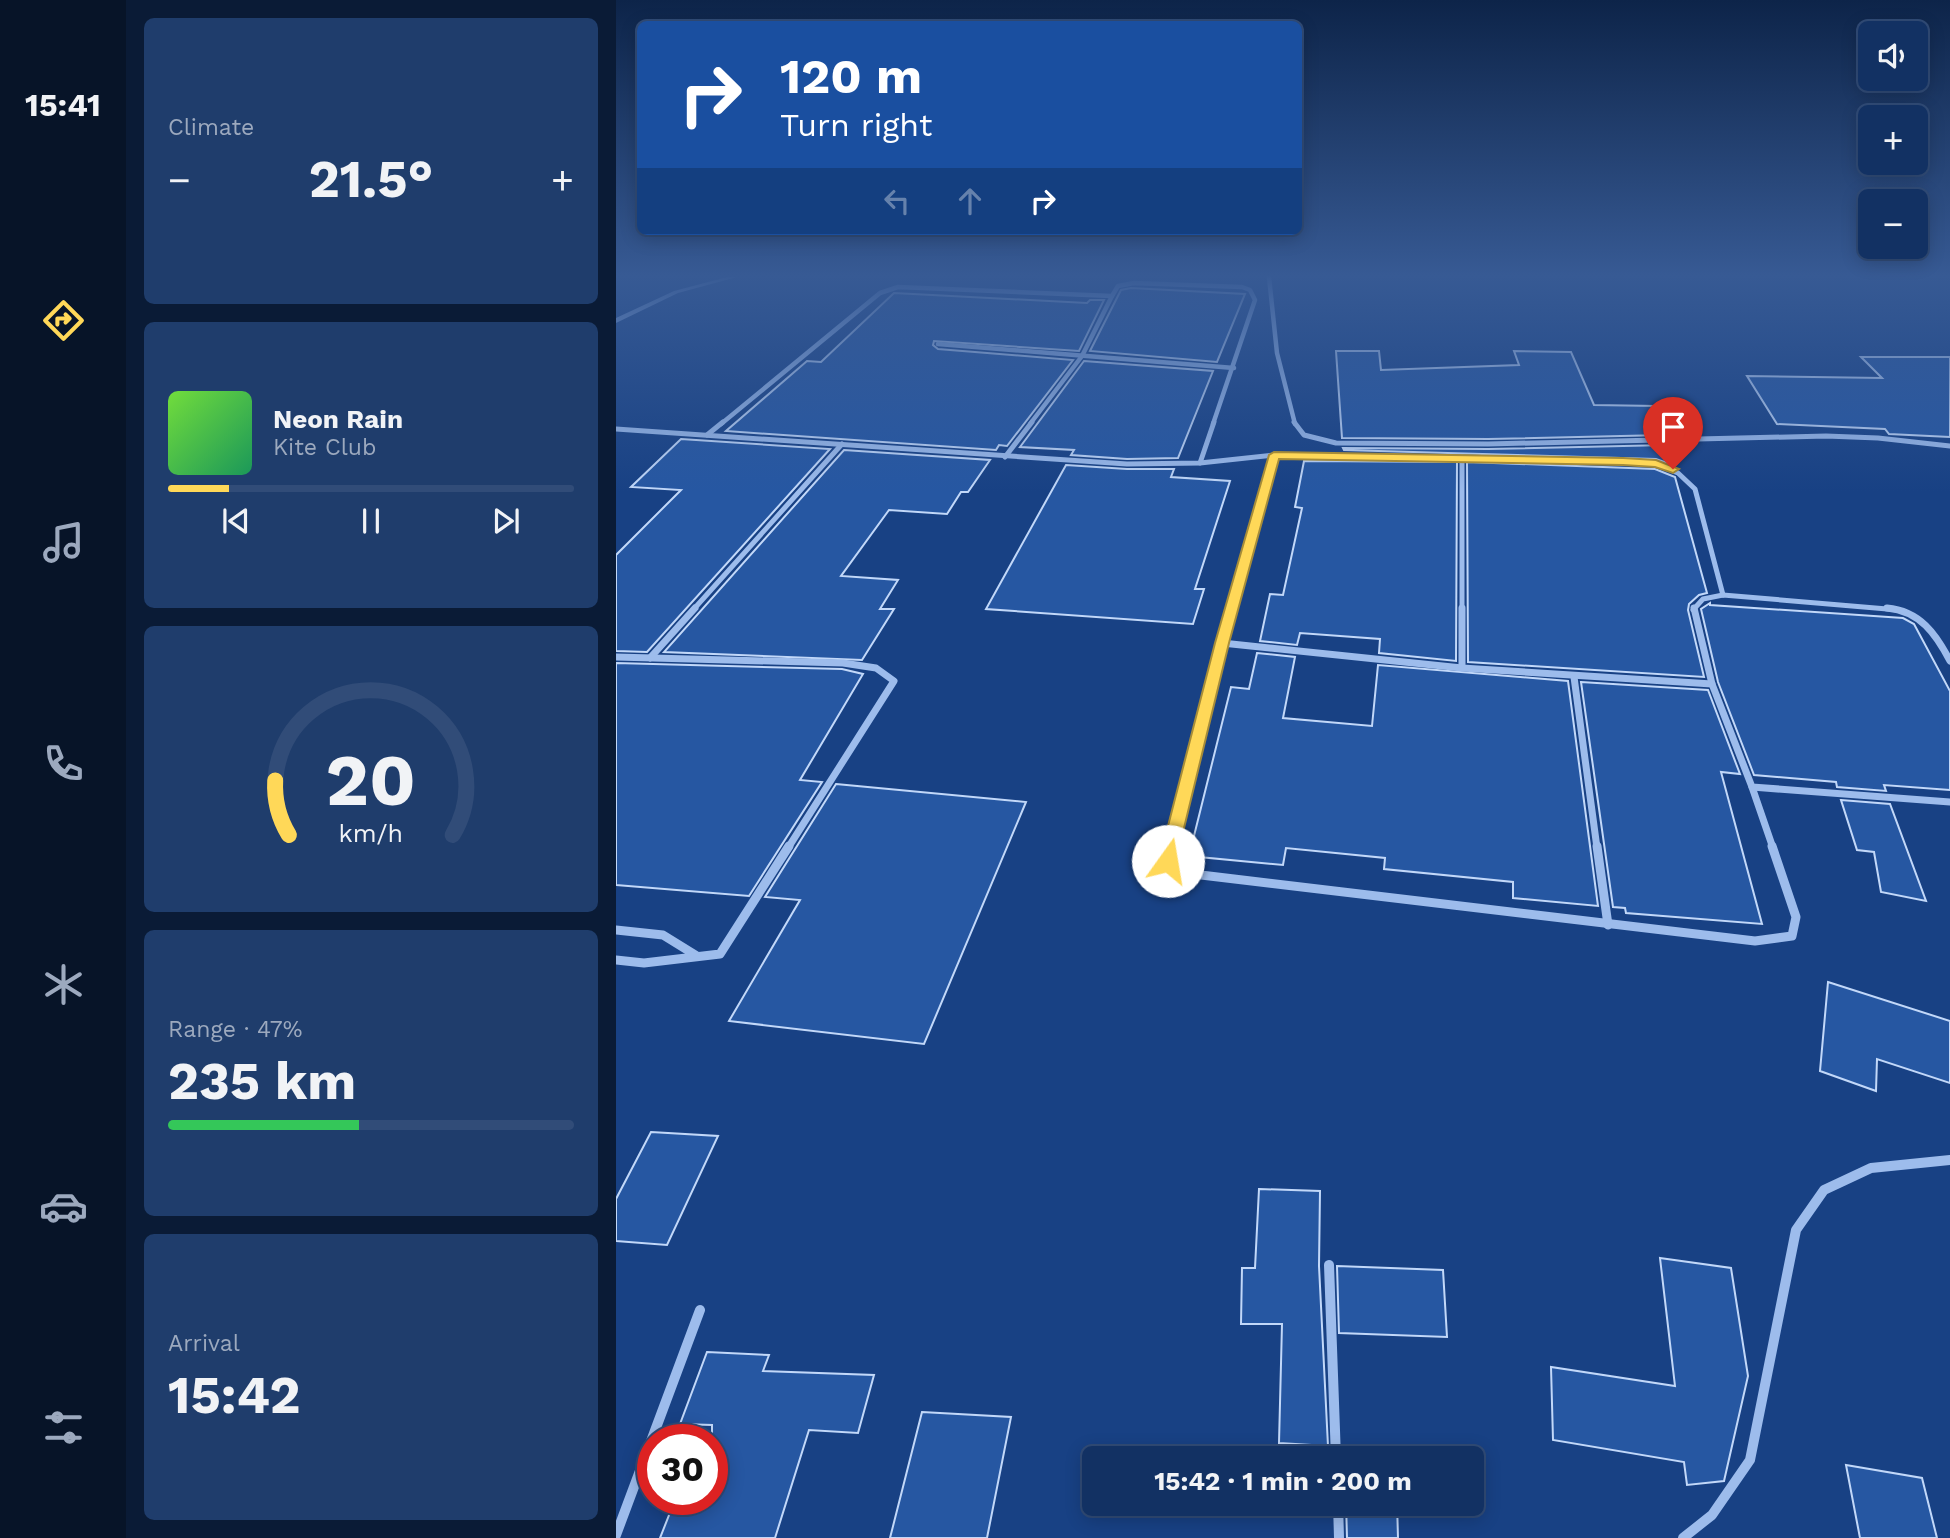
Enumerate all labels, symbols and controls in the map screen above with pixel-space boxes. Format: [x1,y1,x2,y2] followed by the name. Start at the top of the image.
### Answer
[1858,21,1928,259] map controls
[1858,21,1928,91] button: sound
[780,47,922,105] text: 120 m
[665,49,756,140] icon: right
[25,86,101,124] text: 15:41
[1858,105,1928,175] button: +
[780,106,932,144] text: Turn right
[168,114,254,141] text: Climate
[309,149,433,210] text: 21.5°
[168,158,191,202] text: −
[551,158,574,202] text: +
[878,182,916,220] icon: left
[951,182,989,220] icon: ahead
[1024,182,1062,220] icon: right
[1858,189,1928,259] button: −
[39,296,88,345] icon: directions
[1643,397,1703,469] pin
[273,404,403,434] text: Neon Rain
[1654,408,1692,446] icon: arrive
[273,434,376,461] text: Kite Club
[217,502,255,540] icon: previous
[352,502,390,540] icon: pause
[487,502,525,540] icon: next
[39,518,88,567] icon: music
[326,737,416,823] text: 20
[39,739,88,788] icon: phone
[339,819,403,848] text: km/h
[1131,824,1205,898] position arrow
[39,960,88,1009] icon: climate
[168,1016,302,1043] text: Range · 47%
[168,1051,356,1112] text: 235 km
[39,1182,88,1231] icon: car
[168,1330,240,1357] text: Arrival
[168,1365,300,1426] text: 15:42
[39,1403,88,1452] icon: filters
[637,1424,728,1515] speed limit sign: 30
[1154,1466,1412,1496] text: 15:42 · 1 min · 200 m

